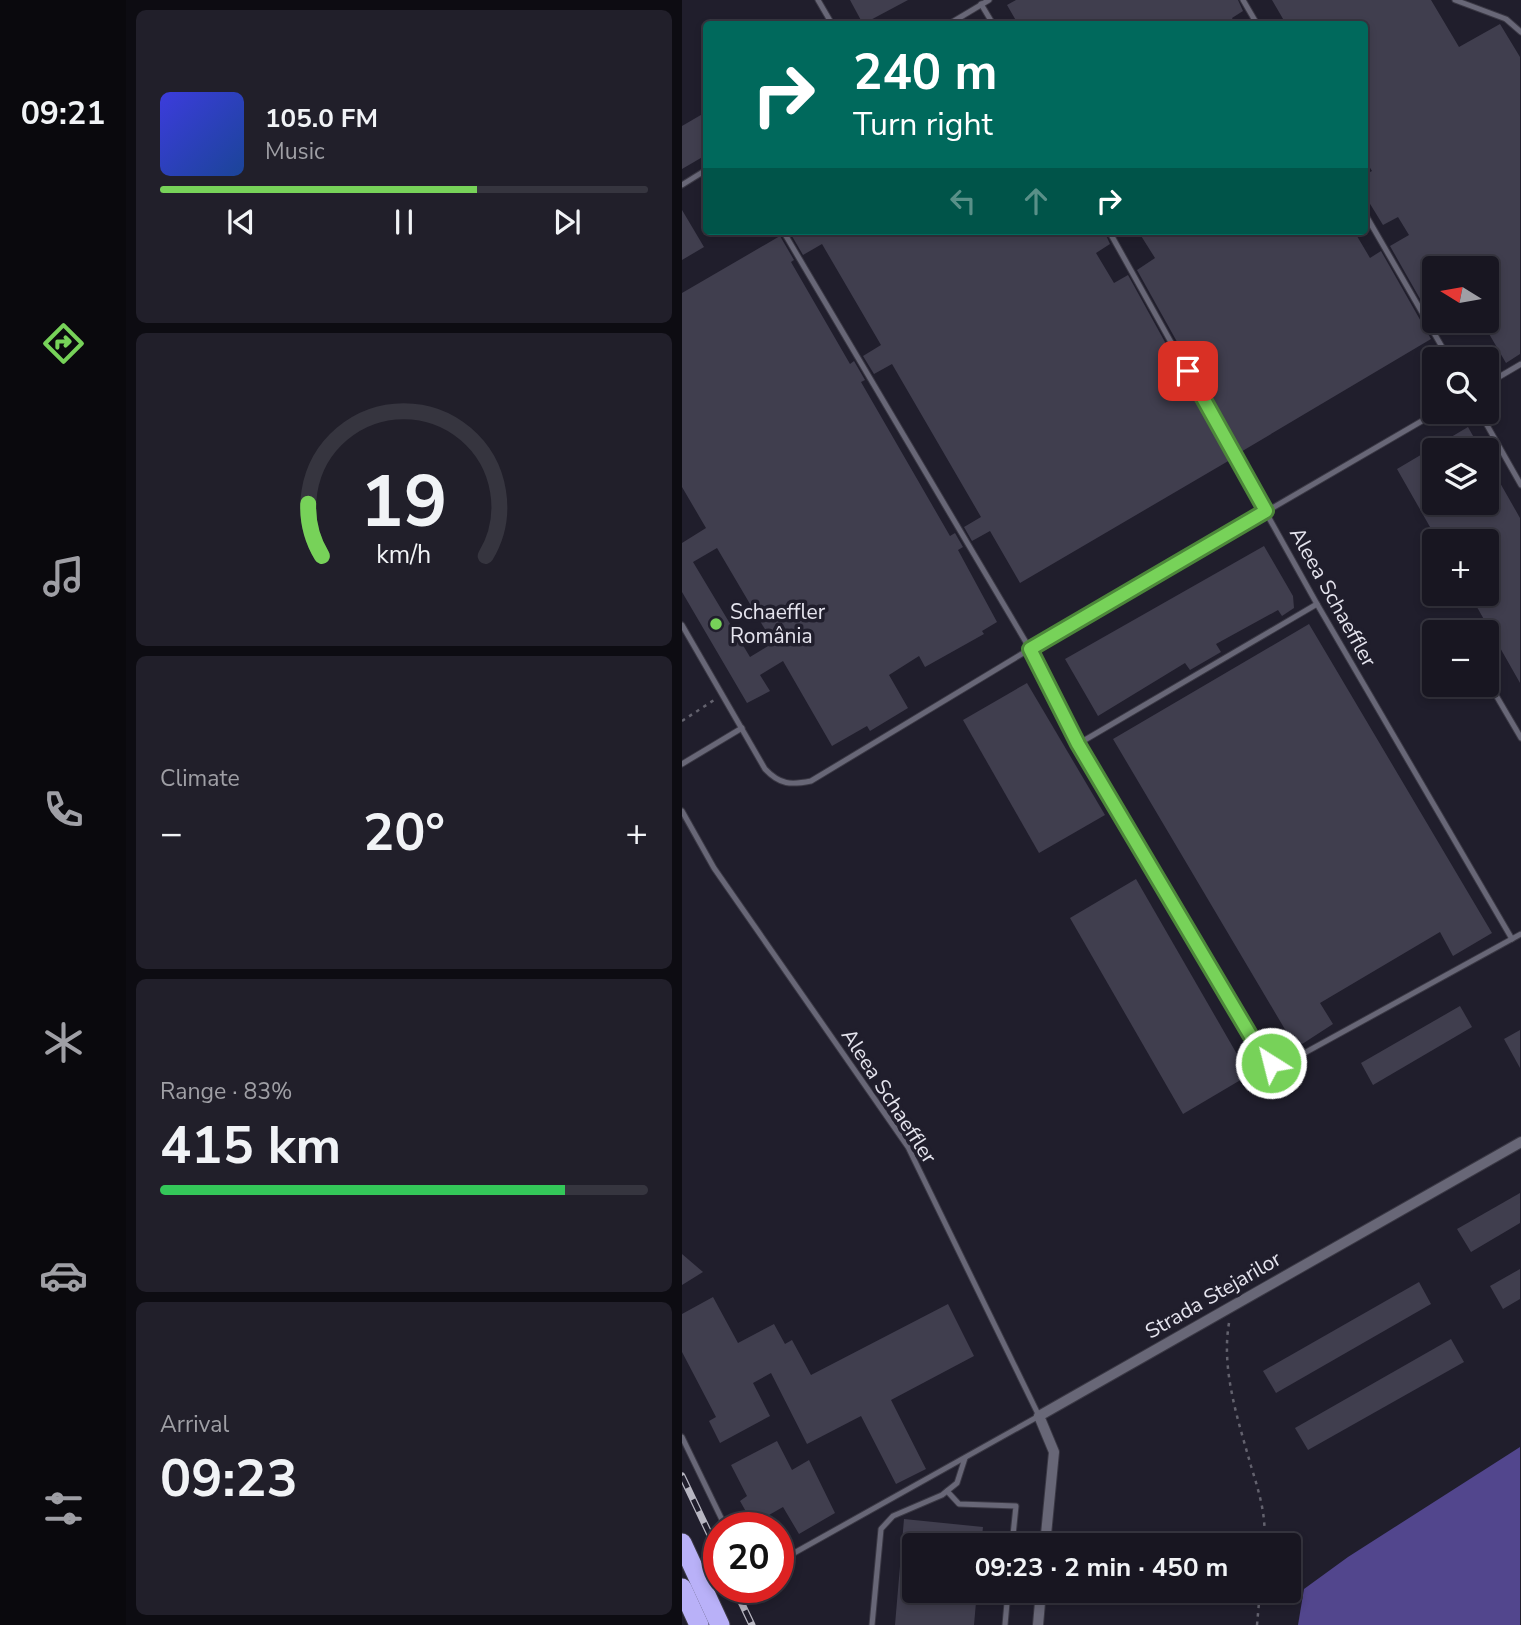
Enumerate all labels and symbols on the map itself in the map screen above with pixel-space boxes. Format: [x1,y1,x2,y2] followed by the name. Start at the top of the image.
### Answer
[1422,256,1499,332] north arrow
[1158,341,1218,401] pin
[1283,522,1383,672] street label: Aleea Schaeffler
[730,598,826,650] place label: Schaeffler România
[708,616,724,632] marker: Schaeffler România
[835,1023,943,1169] street label: Aleea Schaeffler
[1234,1026,1308,1100] position arrow
[1140,1244,1286,1345] street label: Strada Stejarilor
[703,1512,794,1603] speed limit sign: 20

